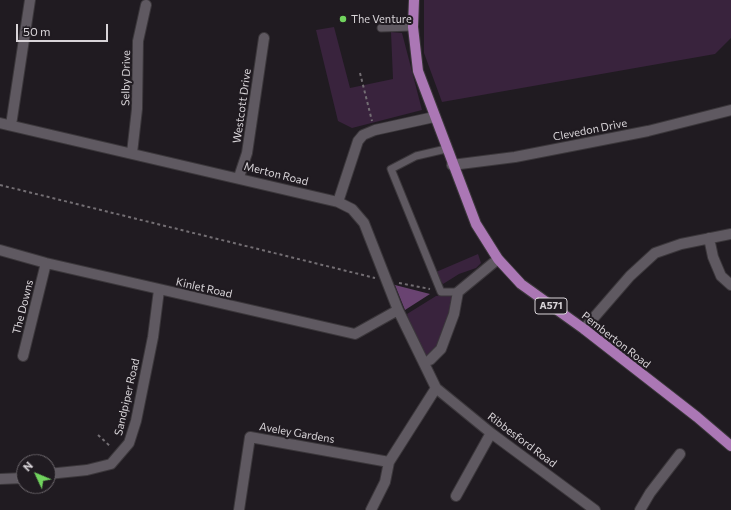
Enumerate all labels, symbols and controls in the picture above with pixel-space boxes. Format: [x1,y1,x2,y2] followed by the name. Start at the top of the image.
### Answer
[351,12,412,26] place label: The Venture
[338,14,348,24] marker: The Venture
[18,16,110,42] scale bar
[23,24,51,38] text: 50 m
[119,50,133,106] street label: Selby Drive
[230,68,254,144] street label: Westcott Drive
[552,116,628,144] street label: Clevedon Drive
[242,160,310,188] street label: Merton Road
[175,275,233,301] street label: Kinlet Road
[10,278,36,336] street label: The Downs
[535,298,567,314] road number: A571
[579,309,653,371] street label: Pemberton Road
[112,357,142,437] street label: Sandpiper Road
[485,410,559,470] street label: Ribbesford Road
[258,420,336,446] street label: Aveley Gardens
[16,454,56,494] north arrow
[20,459,35,474] text: N

